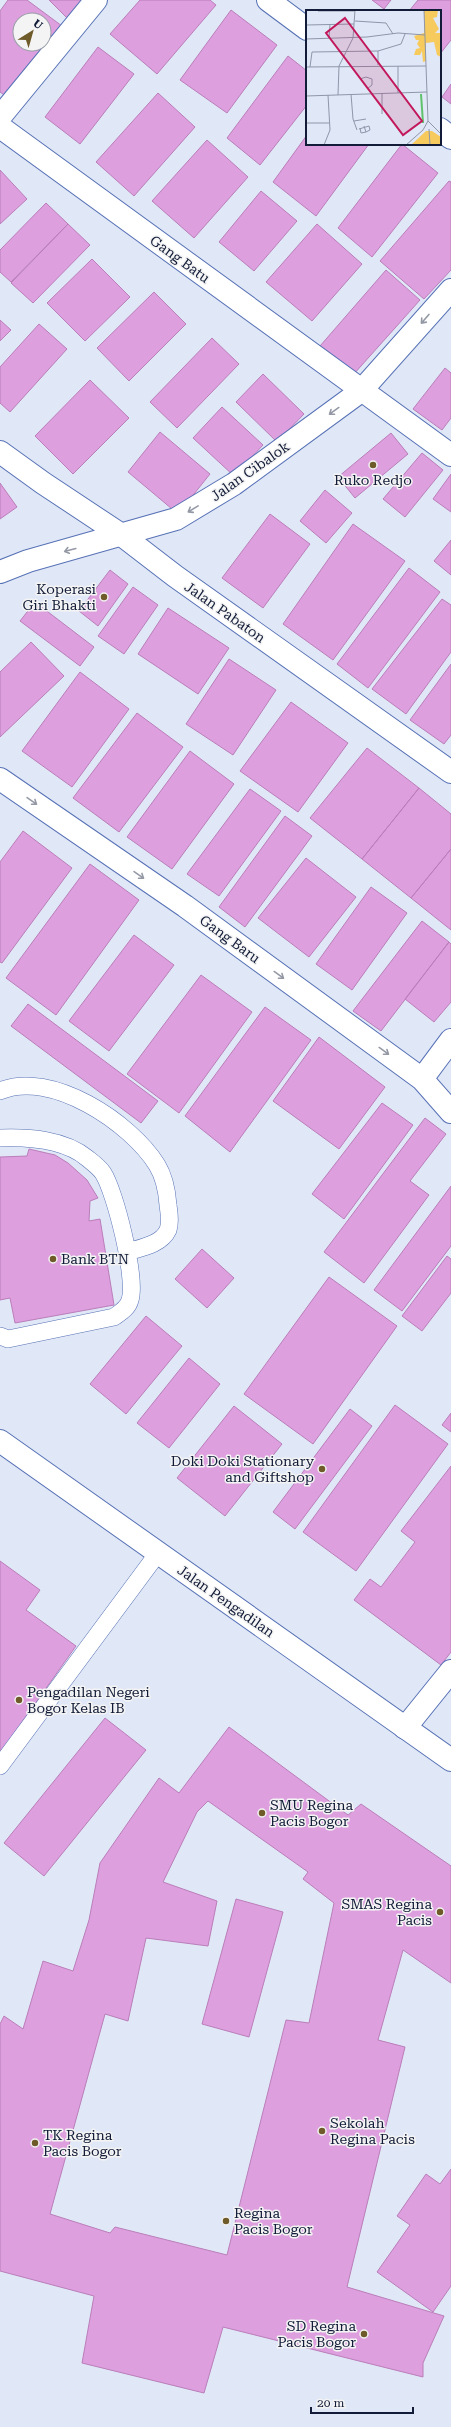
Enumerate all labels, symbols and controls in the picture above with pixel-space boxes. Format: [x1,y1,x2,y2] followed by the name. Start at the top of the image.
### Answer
[306,10,441,145] inset map
[12,12,52,52] north arrow
[30,17,45,32] text: U
[147,232,213,286] street label: Gang Batu
[420,314,429,324] one-way arrow
[329,407,340,415] one-way arrow
[208,438,293,504] street label: Jalan Cibalok
[368,460,378,470] marker: Ruko Redjo
[334,472,412,488] place label: Ruko Redjo
[188,505,199,513] one-way arrow
[64,546,77,554] one-way arrow
[182,578,268,646] street label: Jalan Pabaton
[22,581,97,613] place label: Koperasi Giri Bhakti
[99,592,109,602] marker: Koperasi Giri Bhakti
[26,797,37,805] one-way arrow
[133,871,144,879] one-way arrow
[197,912,263,966] street label: Gang Baru
[273,971,284,979] one-way arrow
[379,1047,390,1055] one-way arrow
[61,1251,129,1267] place label: Bank BTN
[48,1254,58,1264] marker: Bank BTN
[171,1453,315,1485] place label: Doki Doki Stationary and Giftshop
[317,1464,327,1474] marker: Doki Doki Stationary and Giftshop
[174,1562,278,1640] street label: Jalan Pengadilan
[27,1684,150,1716] place label: Pengadilan Negeri Bogor Kelas IB
[14,1695,24,1705] marker: Pengadilan Negeri Bogor Kelas IB
[270,1797,353,1829] place label: SMU Regina Pacis Bogor
[257,1808,267,1818] marker: SMU Regina Pacis Bogor
[341,1896,432,1928] place label: SMAS Regina Pacis
[435,1907,445,1917] marker: SMAS Regina Pacis
[330,2115,415,2147] place label: Sekolah Regina Pacis
[317,2126,327,2136] marker: Sekolah Regina Pacis
[43,2127,122,2159] place label: TK Regina Pacis Bogor
[30,2138,40,2148] marker: TK Regina Pacis Bogor
[234,2205,313,2237] place label: Regina Pacis Bogor
[221,2216,231,2226] marker: Regina Pacis Bogor
[277,2318,356,2350] place label: SD Regina Pacis Bogor
[359,2329,369,2339] marker: SD Regina Pacis Bogor
[311,2389,413,2415] scale bar
[317,2396,344,2410] text: 20 m

